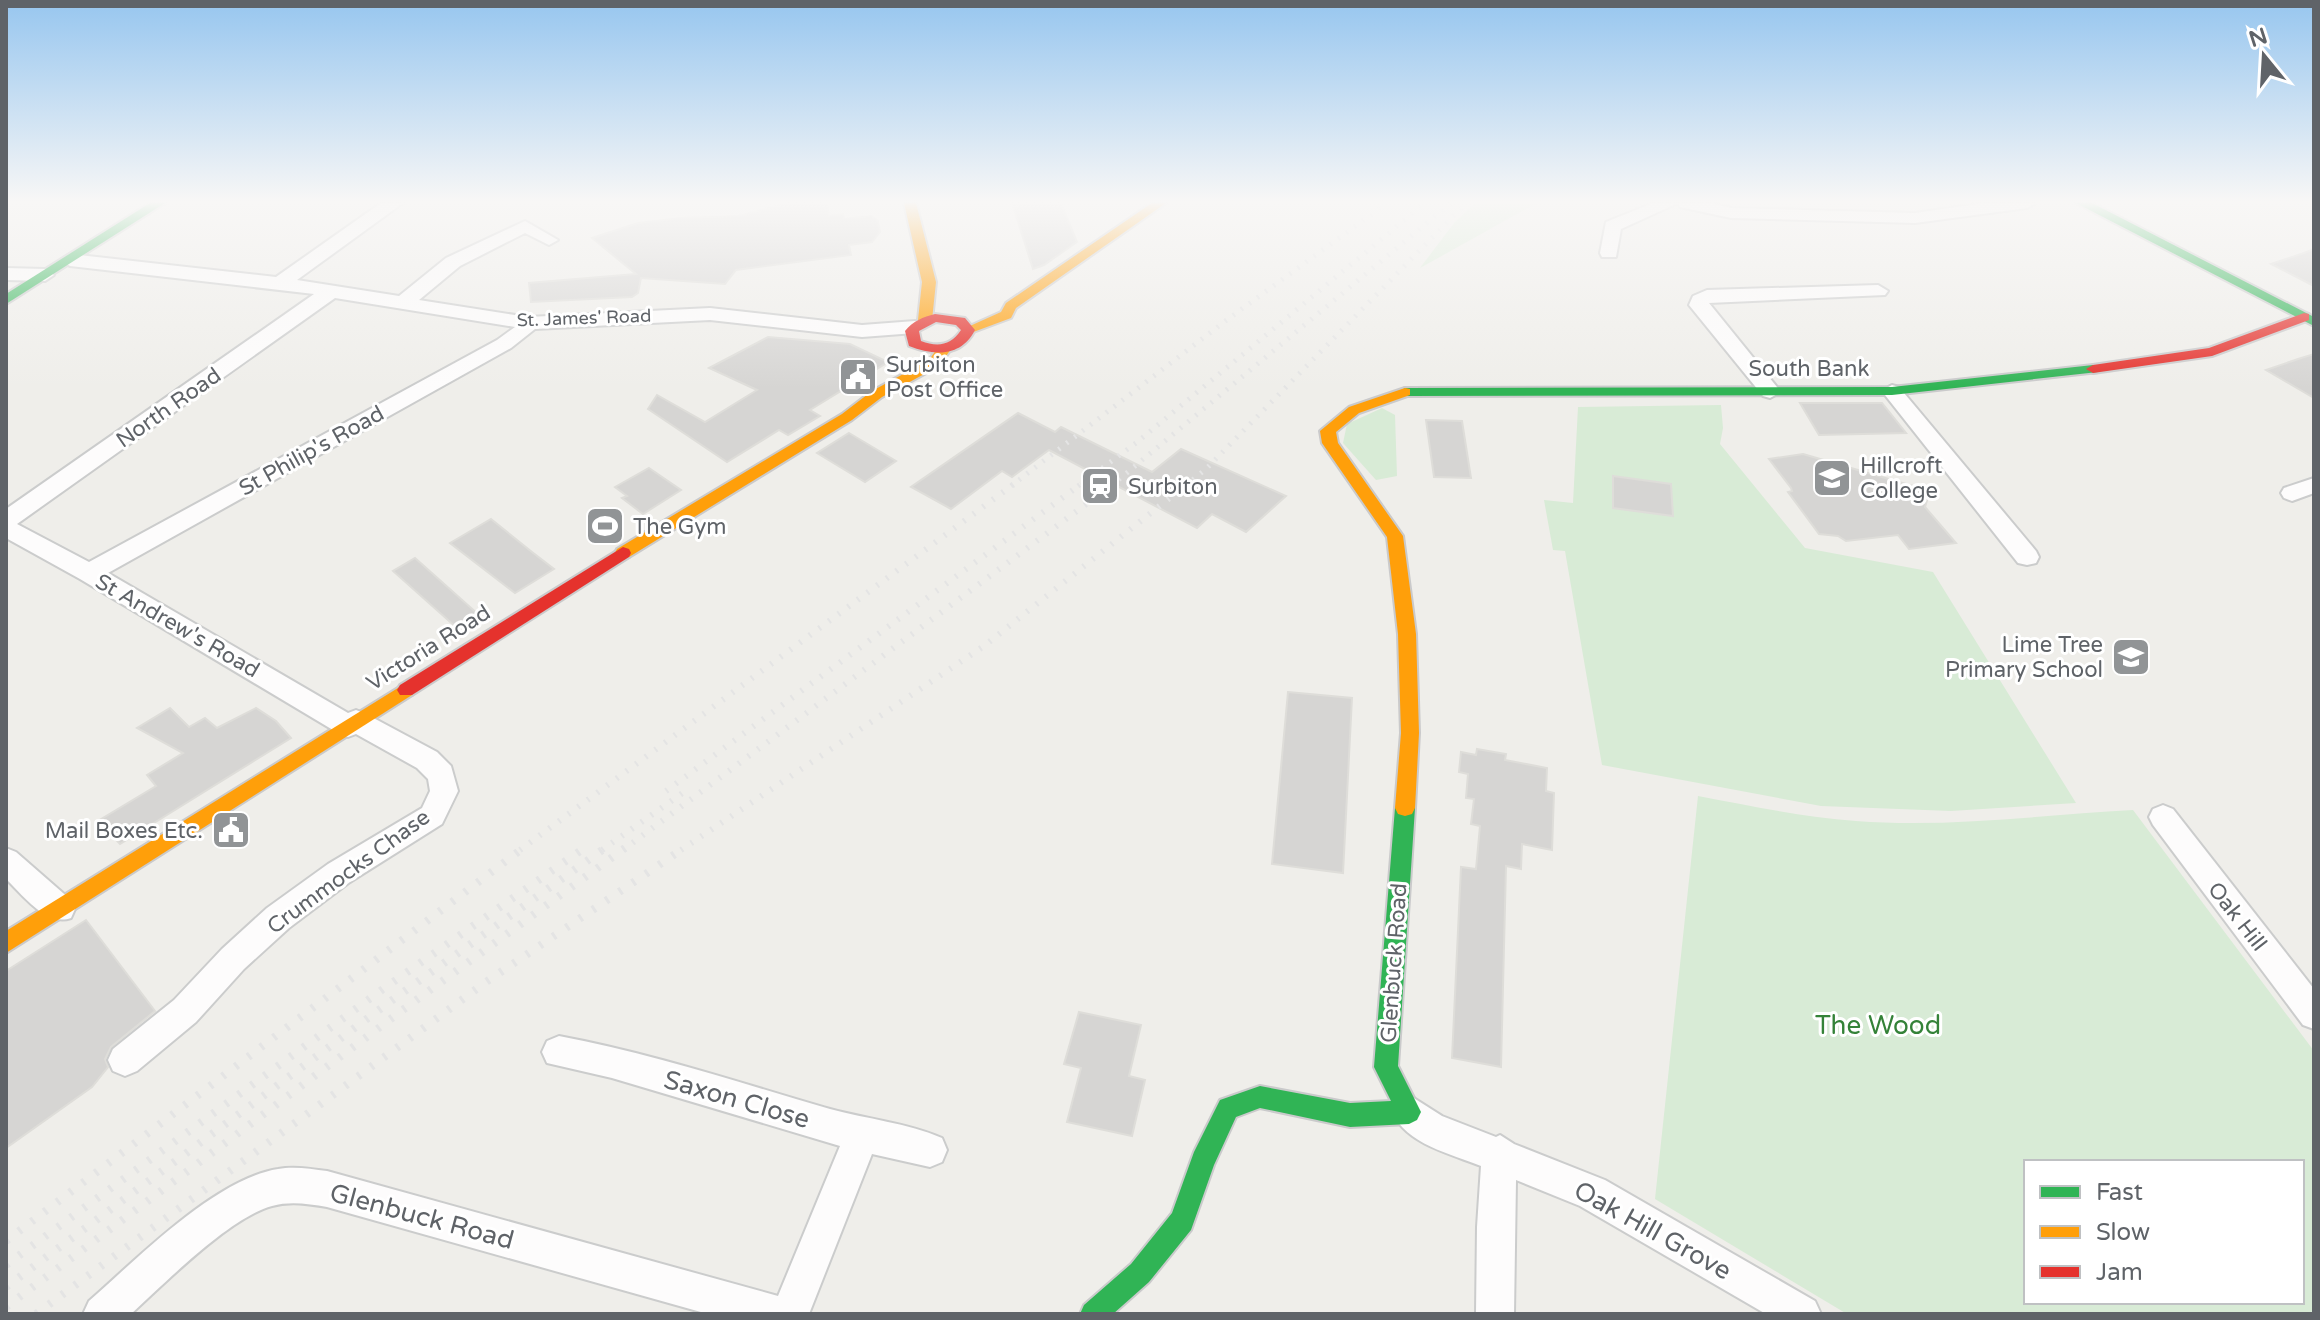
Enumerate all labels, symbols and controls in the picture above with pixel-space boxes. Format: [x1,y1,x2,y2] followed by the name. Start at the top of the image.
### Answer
[2224,16,2304,96] north arrow
[2246,23,2271,53] text: N
[516,305,652,331] street label: St. James' Road
[886,352,1003,403] place label: Surbiton Post Office
[837,356,879,398] public building icon: Surbiton Post Office
[1749,356,1869,382] street label: South Bank
[111,362,226,453] street label: North Road
[234,400,389,501] street label: St Philip's Road
[1860,453,1943,504] place label: Hillcroft College
[1811,457,1853,499] school or university icon: Hillcroft College
[1079,465,1121,507] station icon: Surbiton
[1128,474,1218,500] place label: Surbiton
[584,505,626,547] sports icon: The Gym
[633,514,727,540] place label: The Gym
[91,568,264,683] street label: St Andrew's Road
[362,599,495,696] street label: Victoria Road
[1945,632,2103,683] place label: Lime Tree Primary School
[2110,636,2152,678] school or university icon: Lime Tree Primary School
[262,804,435,940] street label: Crummocks Chase
[210,809,252,851] public building icon: Mail Boxes Etc.
[45,818,203,844] place label: Mail Boxes Etc.
[2202,877,2272,956] street label: Oak Hill
[1375,882,1413,1044] street label: Glenbuck Road
[1815,1010,1941,1041] park label: The Wood
[660,1064,813,1135] street label: Saxon Close
[2024,1160,2304,1304] legend
[1569,1174,1737,1286] street label: Oak Hill Grove
[327,1177,517,1256] street label: Glenbuck Road
[2096,1178,2143,1207] text: Fast
[2096,1218,2150,1247] text: Slow
[2096,1258,2143,1287] text: Jam

